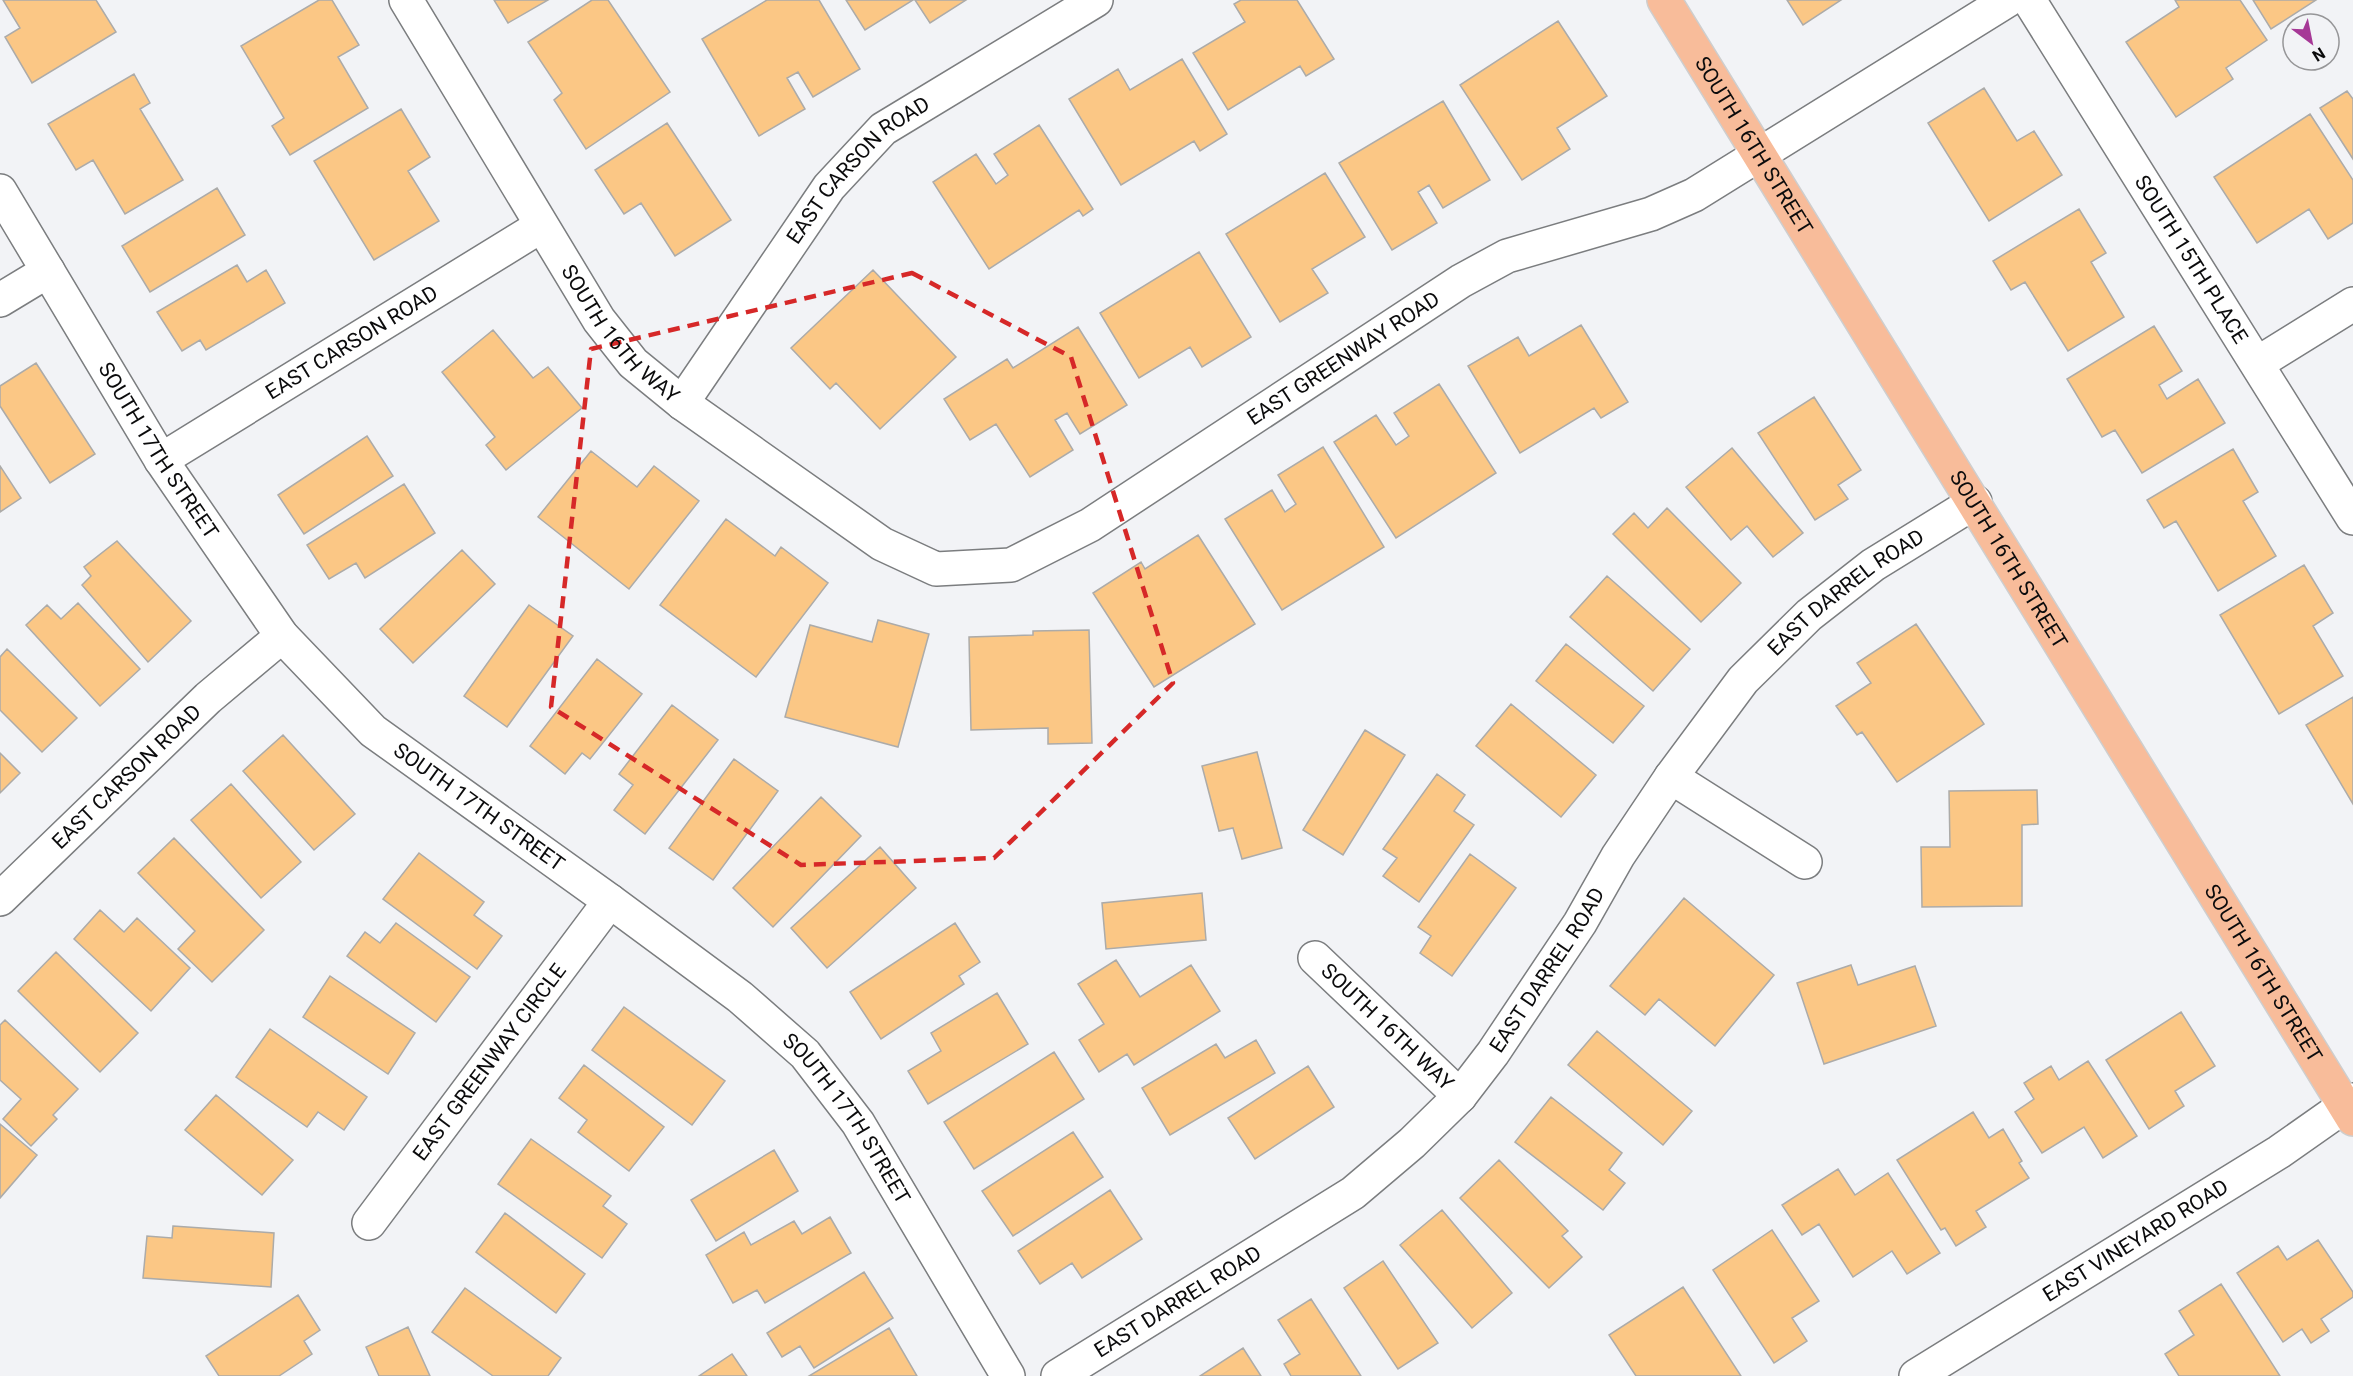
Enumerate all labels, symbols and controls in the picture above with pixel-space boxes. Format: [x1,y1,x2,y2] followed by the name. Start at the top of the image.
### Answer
[2281,12,2341,72] north arrow
[2309,43,2329,65] text: N
[1690,52,1818,239] street label: SOUTH 16TH STREET
[782,92,934,248] street label: EAST CARSON ROAD
[2130,171,2253,348] street label: SOUTH 15TH PLACE
[557,260,684,408] street label: SOUTH 16TH WAY
[261,281,442,405] street label: EAST CARSON ROAD
[1243,286,1444,430] street label: EAST GREENWAY ROAD
[93,358,224,543] street label: SOUTH 17TH STREET
[1945,466,2072,653] street label: SOUTH 16TH STREET
[1763,524,1928,661] street label: EAST DARREL ROAD
[47,699,206,854] street label: EAST CARSON ROAD
[389,738,569,877] street label: SOUTH 17TH STREET
[2200,880,2327,1067] street label: SOUTH 16TH STREET
[1485,884,1609,1057] street label: EAST DARREL ROAD
[408,959,571,1165] street label: EAST GREENWAY CIRCLE
[1316,959,1459,1096] street label: SOUTH 16TH WAY
[778,1028,915,1208] street label: SOUTH 17TH STREET
[2038,1174,2233,1307] street label: EAST VINEYARD ROAD
[1090,1241,1266,1362] street label: EAST DARREL ROAD

